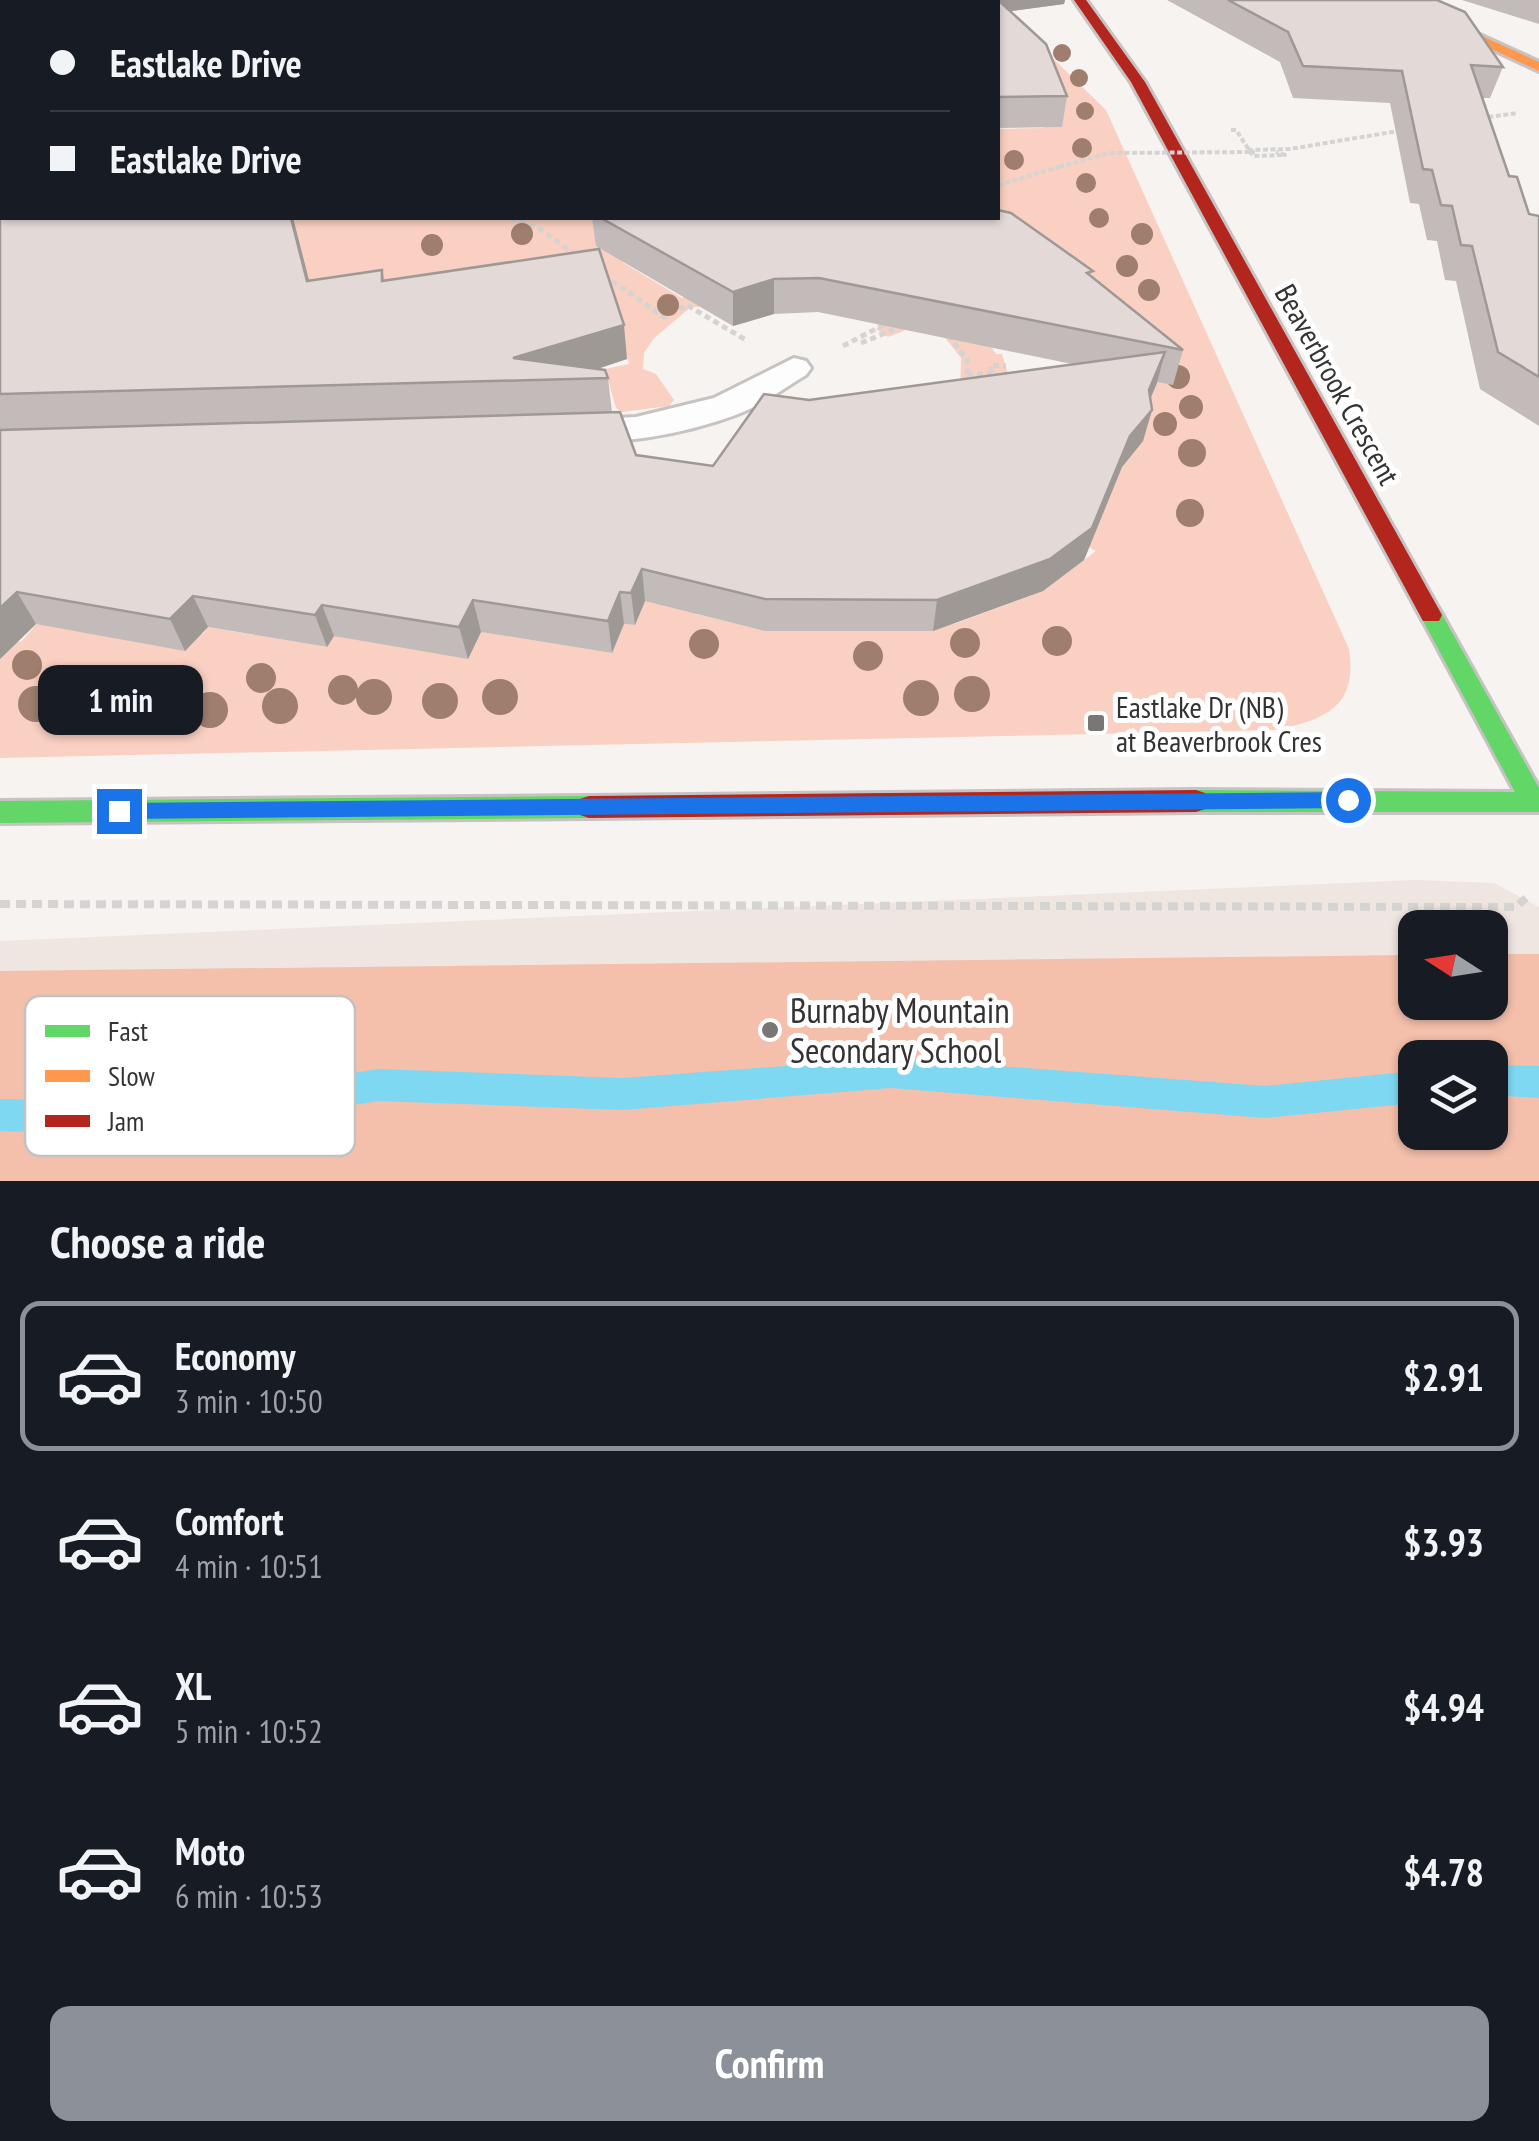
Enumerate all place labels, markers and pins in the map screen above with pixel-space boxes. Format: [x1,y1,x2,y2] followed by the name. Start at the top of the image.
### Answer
[1116,687,1322,760] place label: Eastlake Dr (NB) at Beaverbrook Cres
[1085,712,1107,734] marker: Eastlake Dr (NB) at Beaverbrook Cres
[790,987,1010,1073] place label: Burnaby Mountain Secondary School
[759,1019,781,1041] marker: Burnaby Mountain Secondary School

